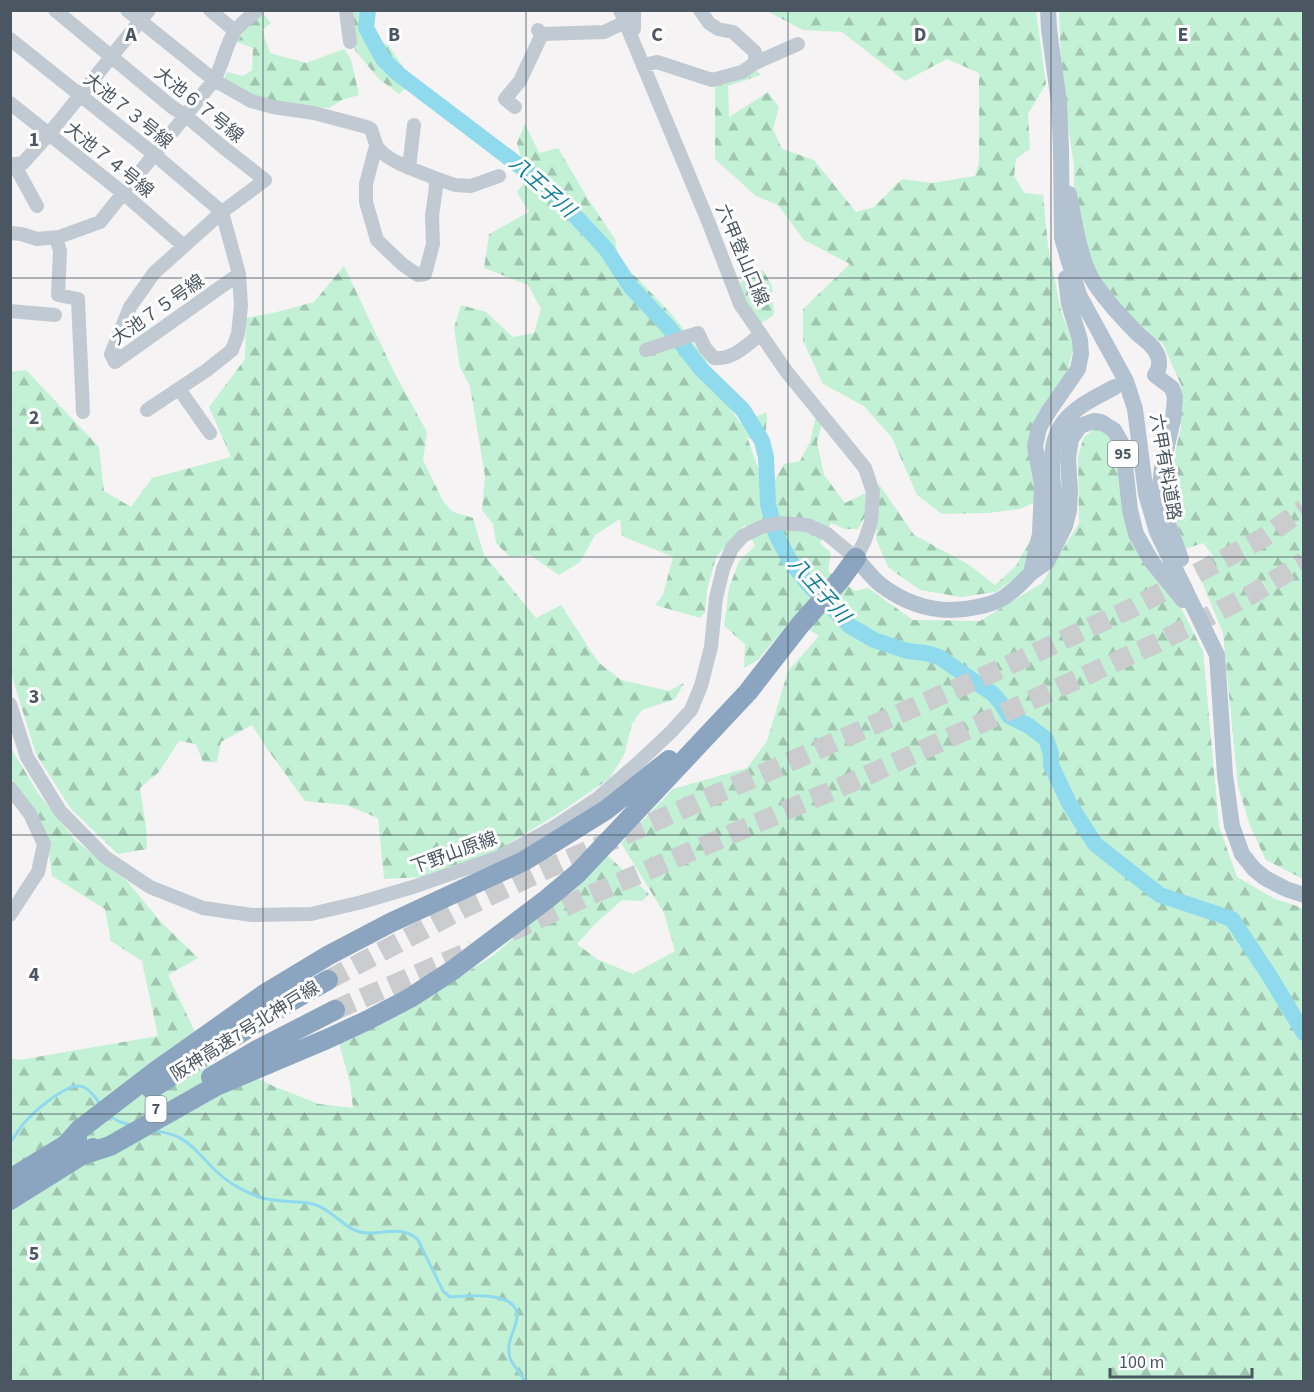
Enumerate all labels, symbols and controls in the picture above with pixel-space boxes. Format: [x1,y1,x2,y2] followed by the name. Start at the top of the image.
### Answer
[124,21,137,49] text: A
[388,21,400,49] text: B
[651,21,663,49] text: C
[914,21,926,49] text: D
[1178,21,1188,49] text: E
[149,61,249,149] street label: 大池６７号線
[78,67,178,155] street label: 大池７３号線
[59,116,159,204] street label: 大池７４号線
[29,126,39,154] text: 1
[503,150,583,226] water label: 八王子川
[709,200,775,310] street label: 六甲登山口線
[107,269,209,351] street label: 大池７５号線
[29,404,39,432] text: 2
[1143,412,1187,522] street label: 六甲有料道路
[1108,441,1138,467] road number: 95
[782,551,858,631] water label: 八王子川
[29,683,39,711] text: 3
[407,826,501,880] street label: 下野山原線
[29,961,40,989] text: 4
[166,975,324,1087] street label: 阪神高速7号北神戸線
[146,1096,166,1122] road number: 7
[29,1240,39,1268] text: 5
[1110,1341,1252,1379] scale bar
[1119,1350,1164,1375] text: 100 m

